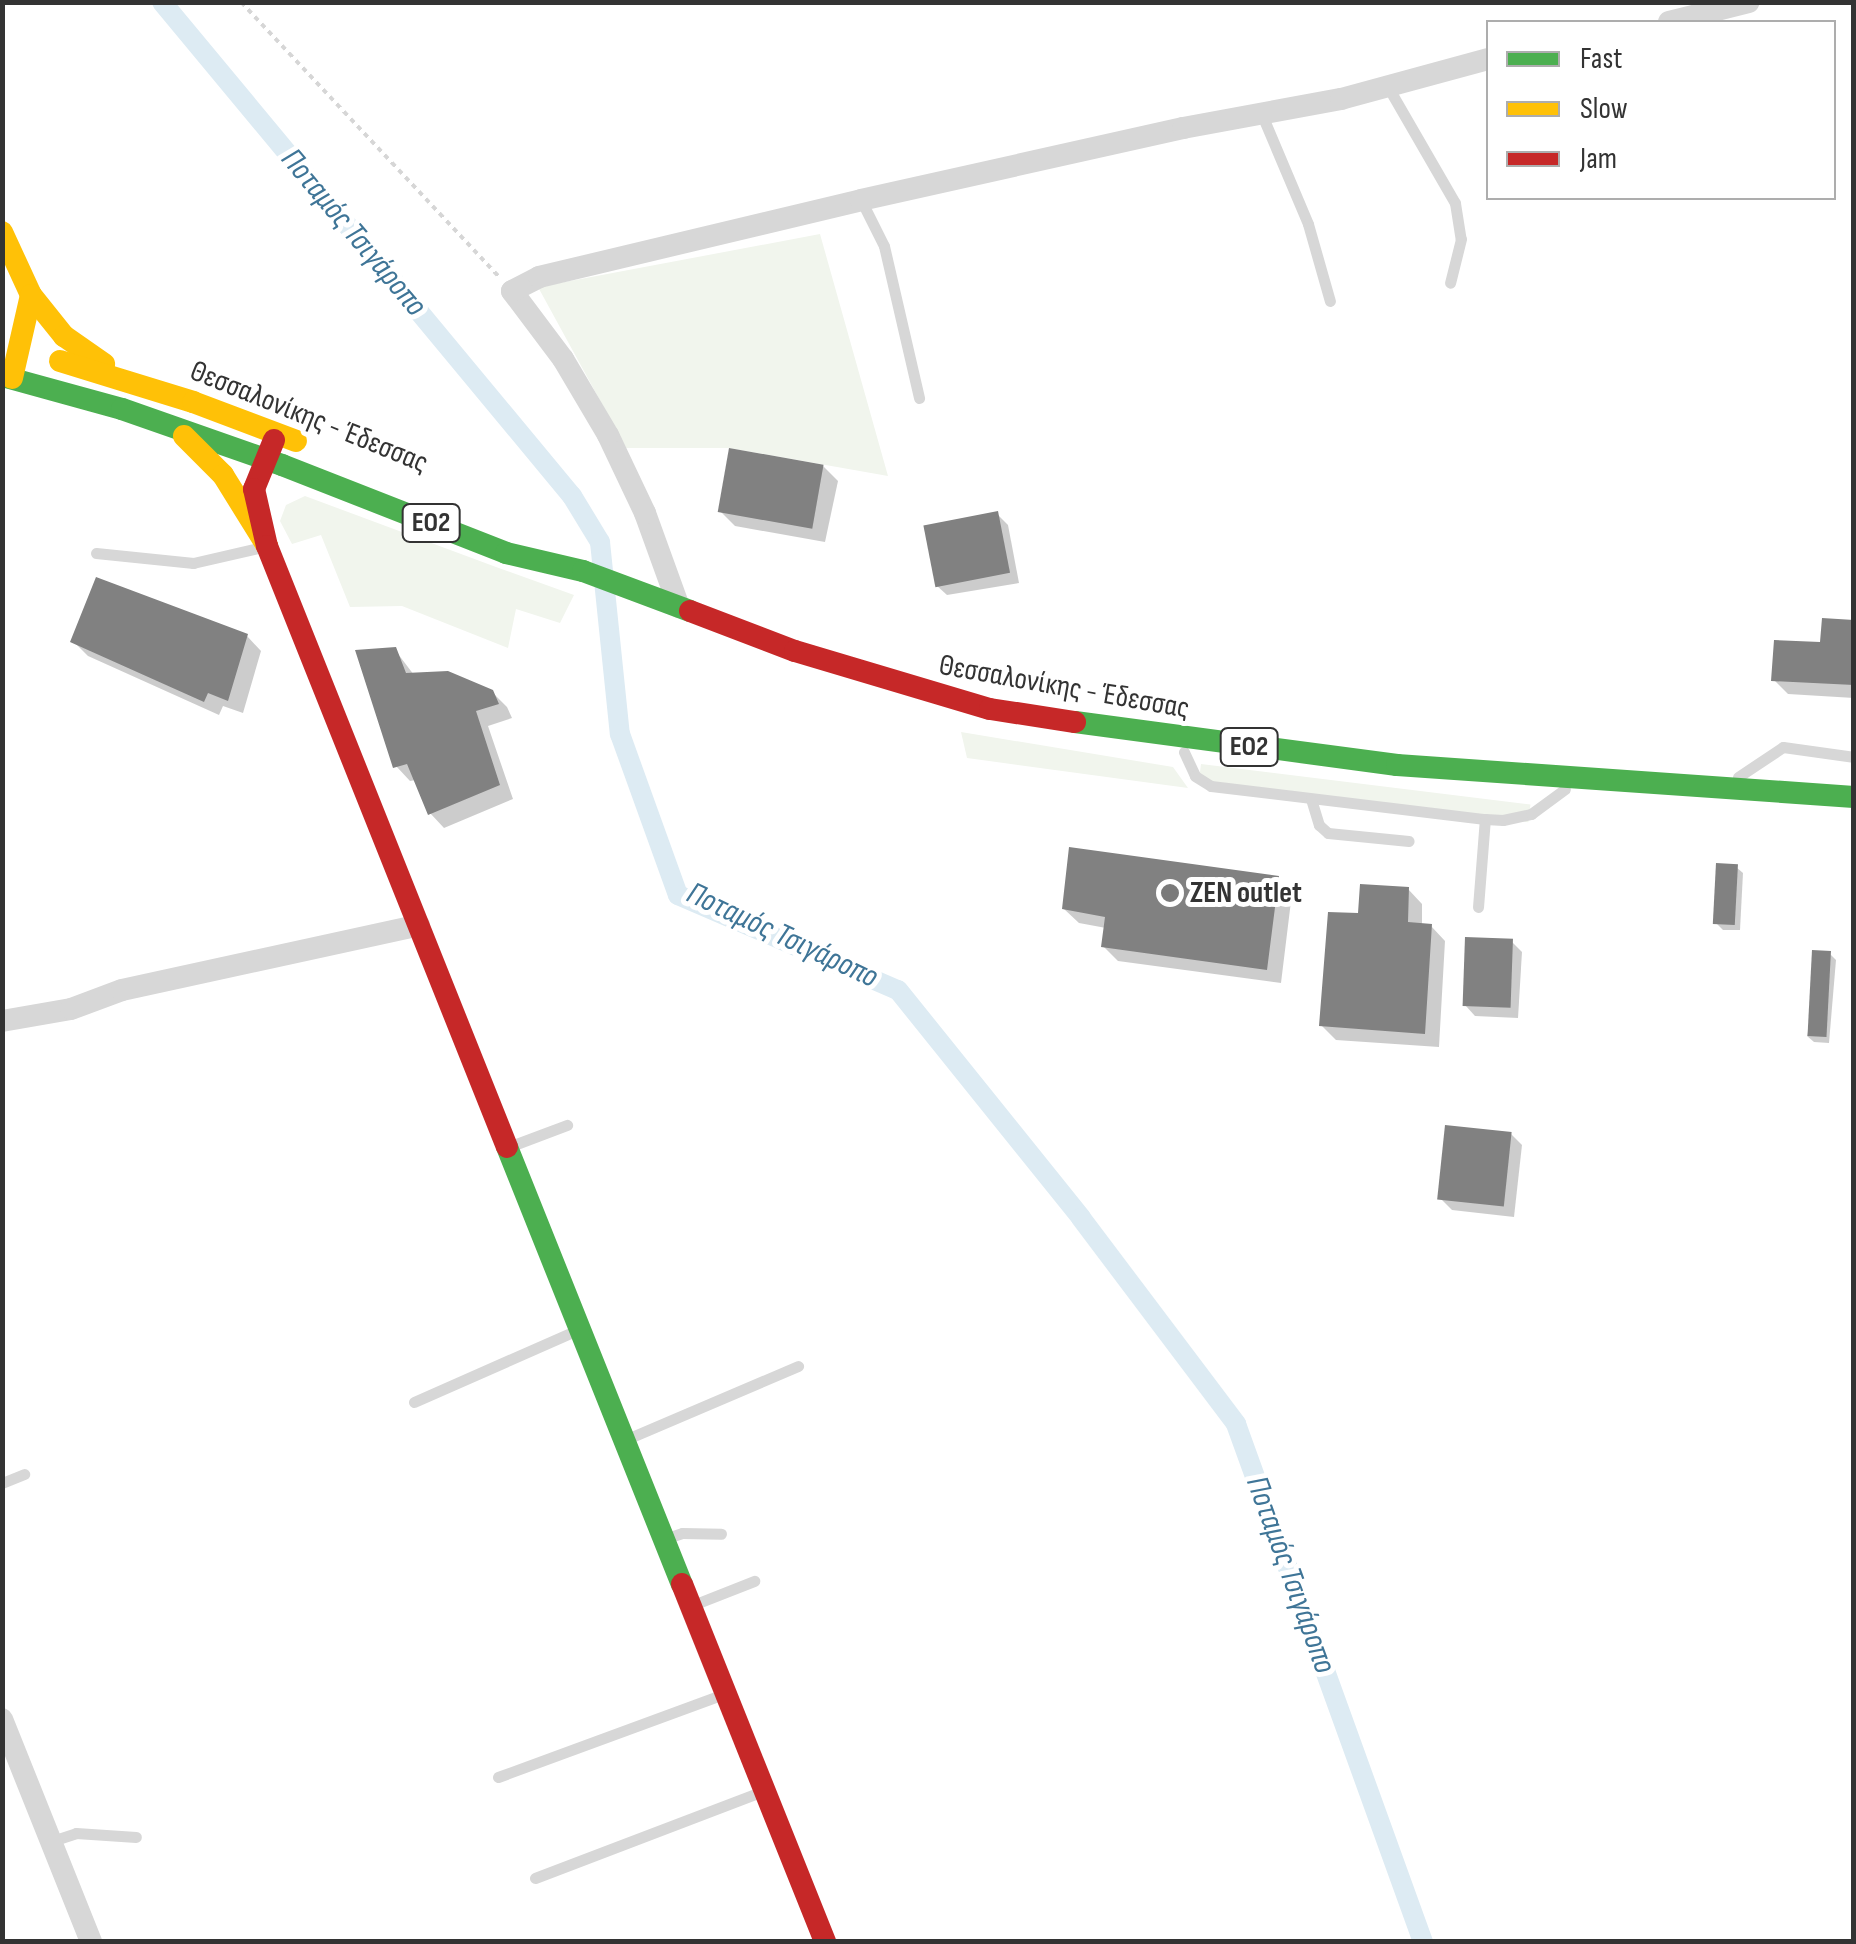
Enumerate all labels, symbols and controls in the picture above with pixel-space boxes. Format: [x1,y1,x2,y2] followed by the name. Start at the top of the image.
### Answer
[1486,20,1836,200] legend
[1580,41,1622,77] text: Fast
[1580,91,1628,127] text: Slow
[272,141,434,325] water label: Ποταμός Τσιγάροπο
[1580,141,1617,177] text: Jam
[185,353,433,481] street label: Θεσσαλονίκης - Έδεσσας
[401,500,461,546] road number: ΕΟ2
[936,647,1192,727] street label: Θεσσαλονίκης - Έδεσσας
[1219,724,1279,770] road number: ΕΟ2
[680,875,884,997] water label: Ποταμός Τσιγάροπο
[1190,875,1302,911] place label: ZEN outlet
[1159,882,1181,904] marker: ZEN outlet
[1237,1471,1343,1679] water label: Ποταμός Τσιγάροπο

